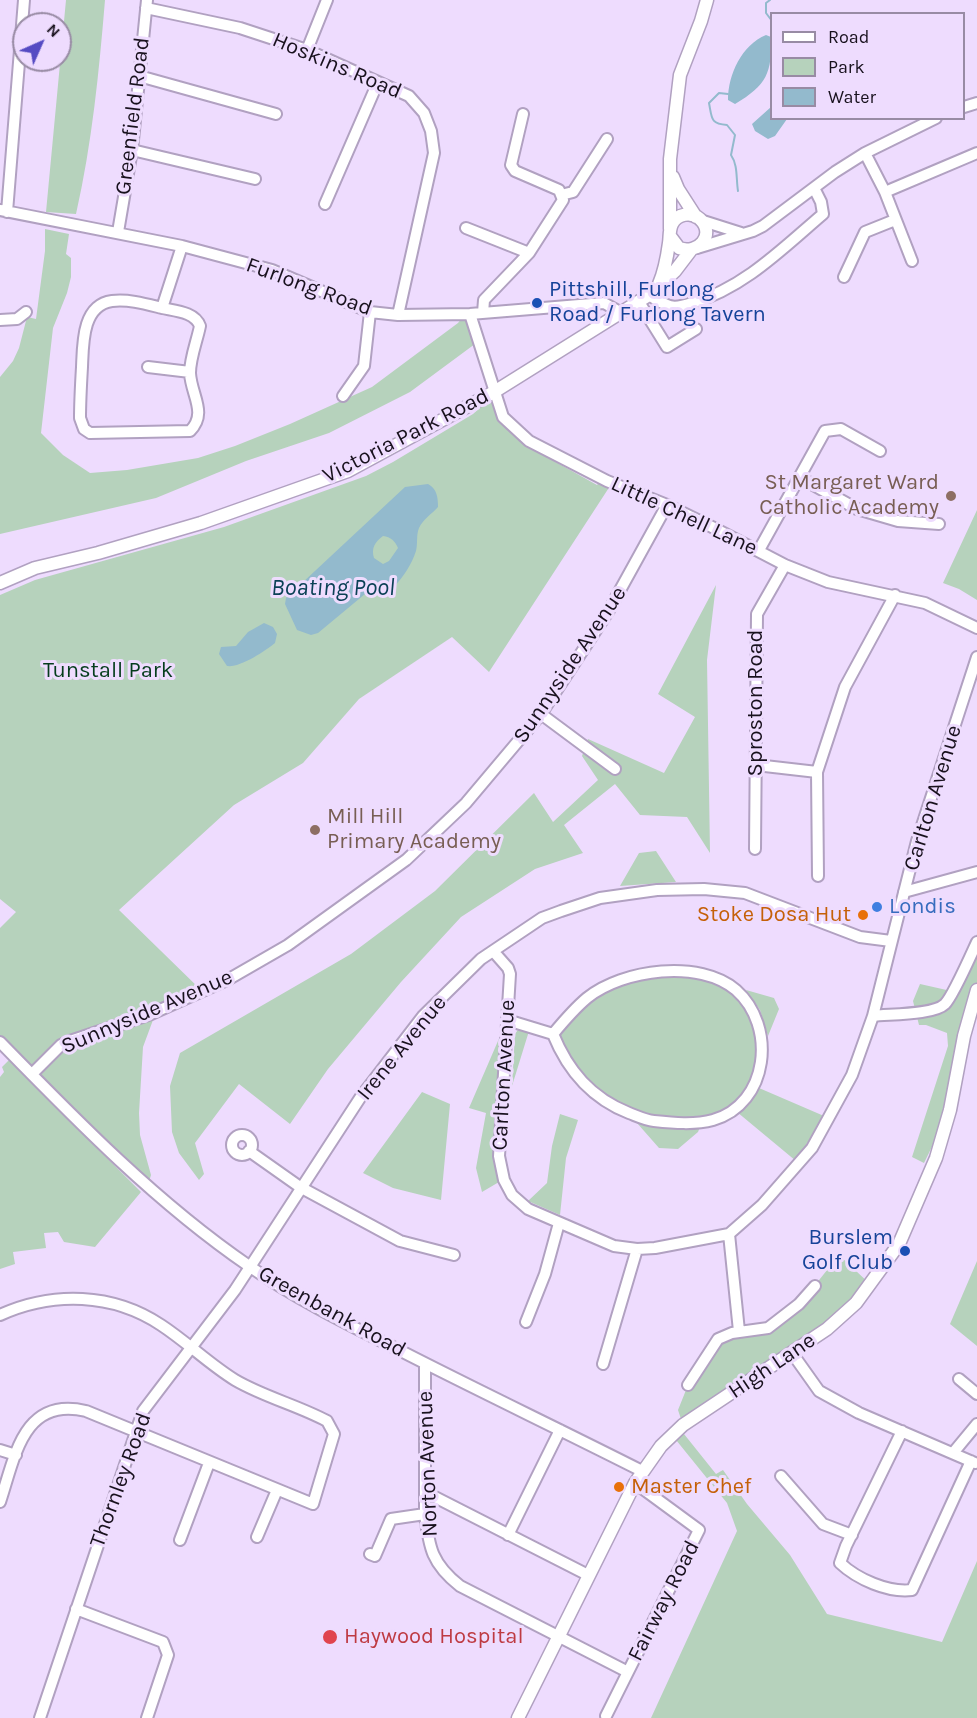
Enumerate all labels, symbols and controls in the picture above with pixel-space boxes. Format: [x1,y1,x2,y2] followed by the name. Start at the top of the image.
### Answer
[12,12,72,72] north arrow
[770,12,965,120] legend
[43,20,64,41] text: N
[828,26,869,48] text: Road
[268,27,406,105] street label: Hoskins Road
[110,36,156,196] street label: Greenfield Road
[828,56,865,78] text: Park
[828,86,876,108] text: Water
[242,252,376,322] street label: Furlong Road
[549,277,766,328] place label: Pittshill, Furlong Road / Furlong Tavern
[530,296,544,310] marker: Pittshill, Furlong Road / Furlong Tavern
[319,383,493,489] street label: Victoria Park Road
[759,470,939,522] place label: St Margaret Ward Catholic Academy
[607,471,761,561] street label: Little Chell Lane
[944,489,958,503] marker: St Margaret Ward Catholic Academy
[271,574,395,602] water label: Boating Pool
[508,582,632,748] street label: Sunnyside Avenue
[743,629,769,777] street label: Sproston Road
[43,658,173,684] park label: Tunstall Park
[898,722,968,874] street label: Carlton Avenue
[327,804,501,855] place label: Mill Hill Primary Academy
[308,823,322,837] marker: Mill Hill Primary Academy
[889,894,956,920] place label: Londis
[870,900,884,914] marker: Londis
[697,902,851,928] place label: Stoke Dosa Hut
[856,908,870,922] marker: Stoke Dosa Hut
[57,964,237,1060] street label: Sunnyside Avenue
[352,990,452,1106] street label: Irene Avenue
[487,999,521,1151] street label: Carlton Avenue
[802,1225,893,1276] place label: Burslem Golf Club
[898,1244,912,1258] marker: Burslem Golf Club
[254,1261,410,1363] street label: Greenbank Road
[724,1327,820,1405] street label: High Lane
[412,1390,444,1538] street label: Norton Avenue
[84,1409,158,1551] street label: Thornley Road
[631,1474,752,1500] place label: Master Chef
[612,1480,626,1494] marker: Master Chef
[622,1536,706,1666] street label: Fairway Road
[344,1624,524,1650] place label: Haywood Hospital
[321,1628,339,1646] marker: Haywood Hospital

